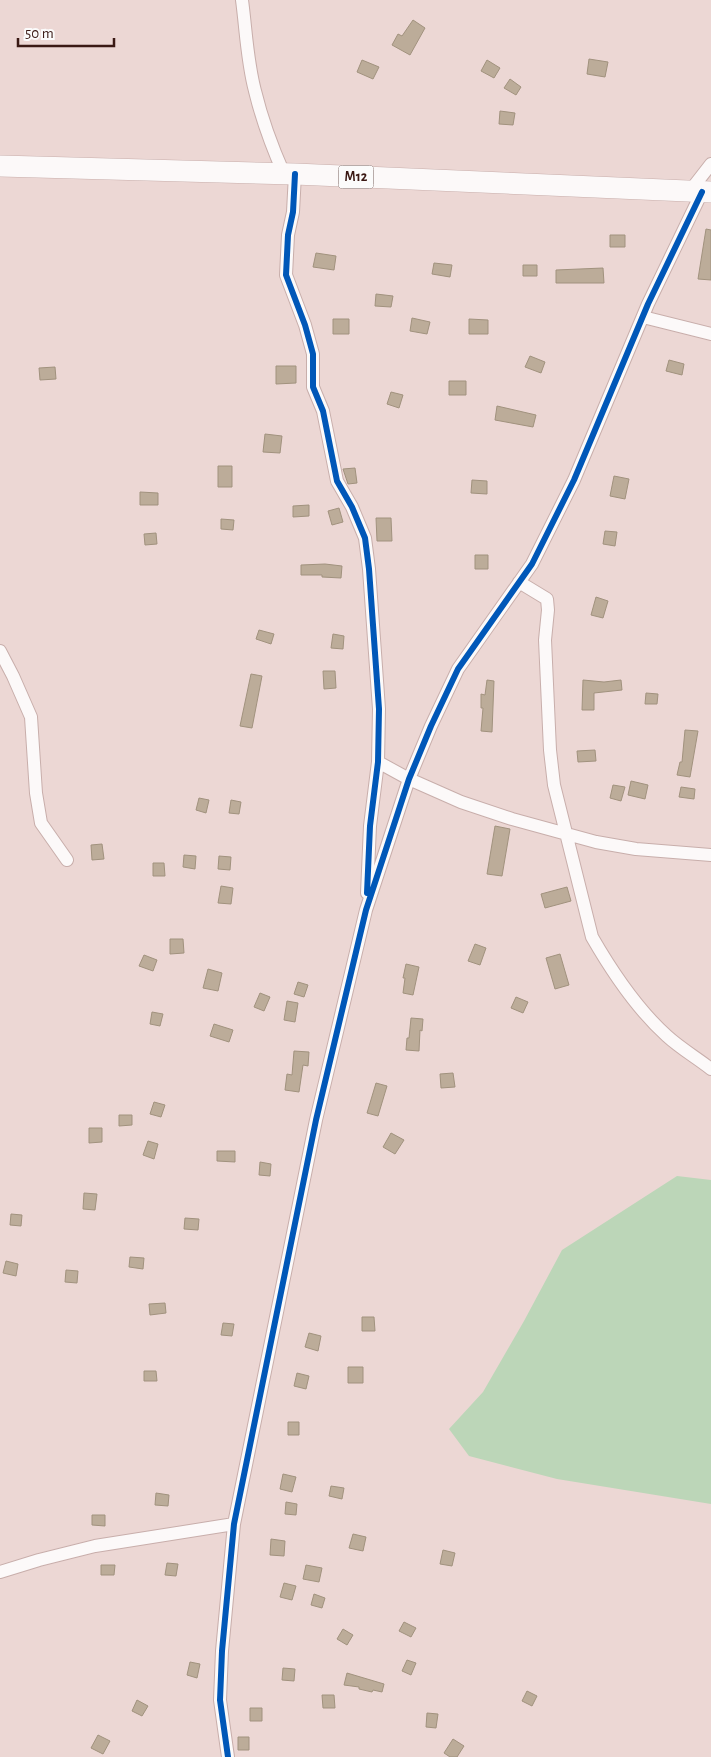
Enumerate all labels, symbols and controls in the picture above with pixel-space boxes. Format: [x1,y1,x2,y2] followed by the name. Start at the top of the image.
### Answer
[18,15,114,47] scale bar
[25,26,54,41] text: 50 m
[338,166,374,188] road number: M12

